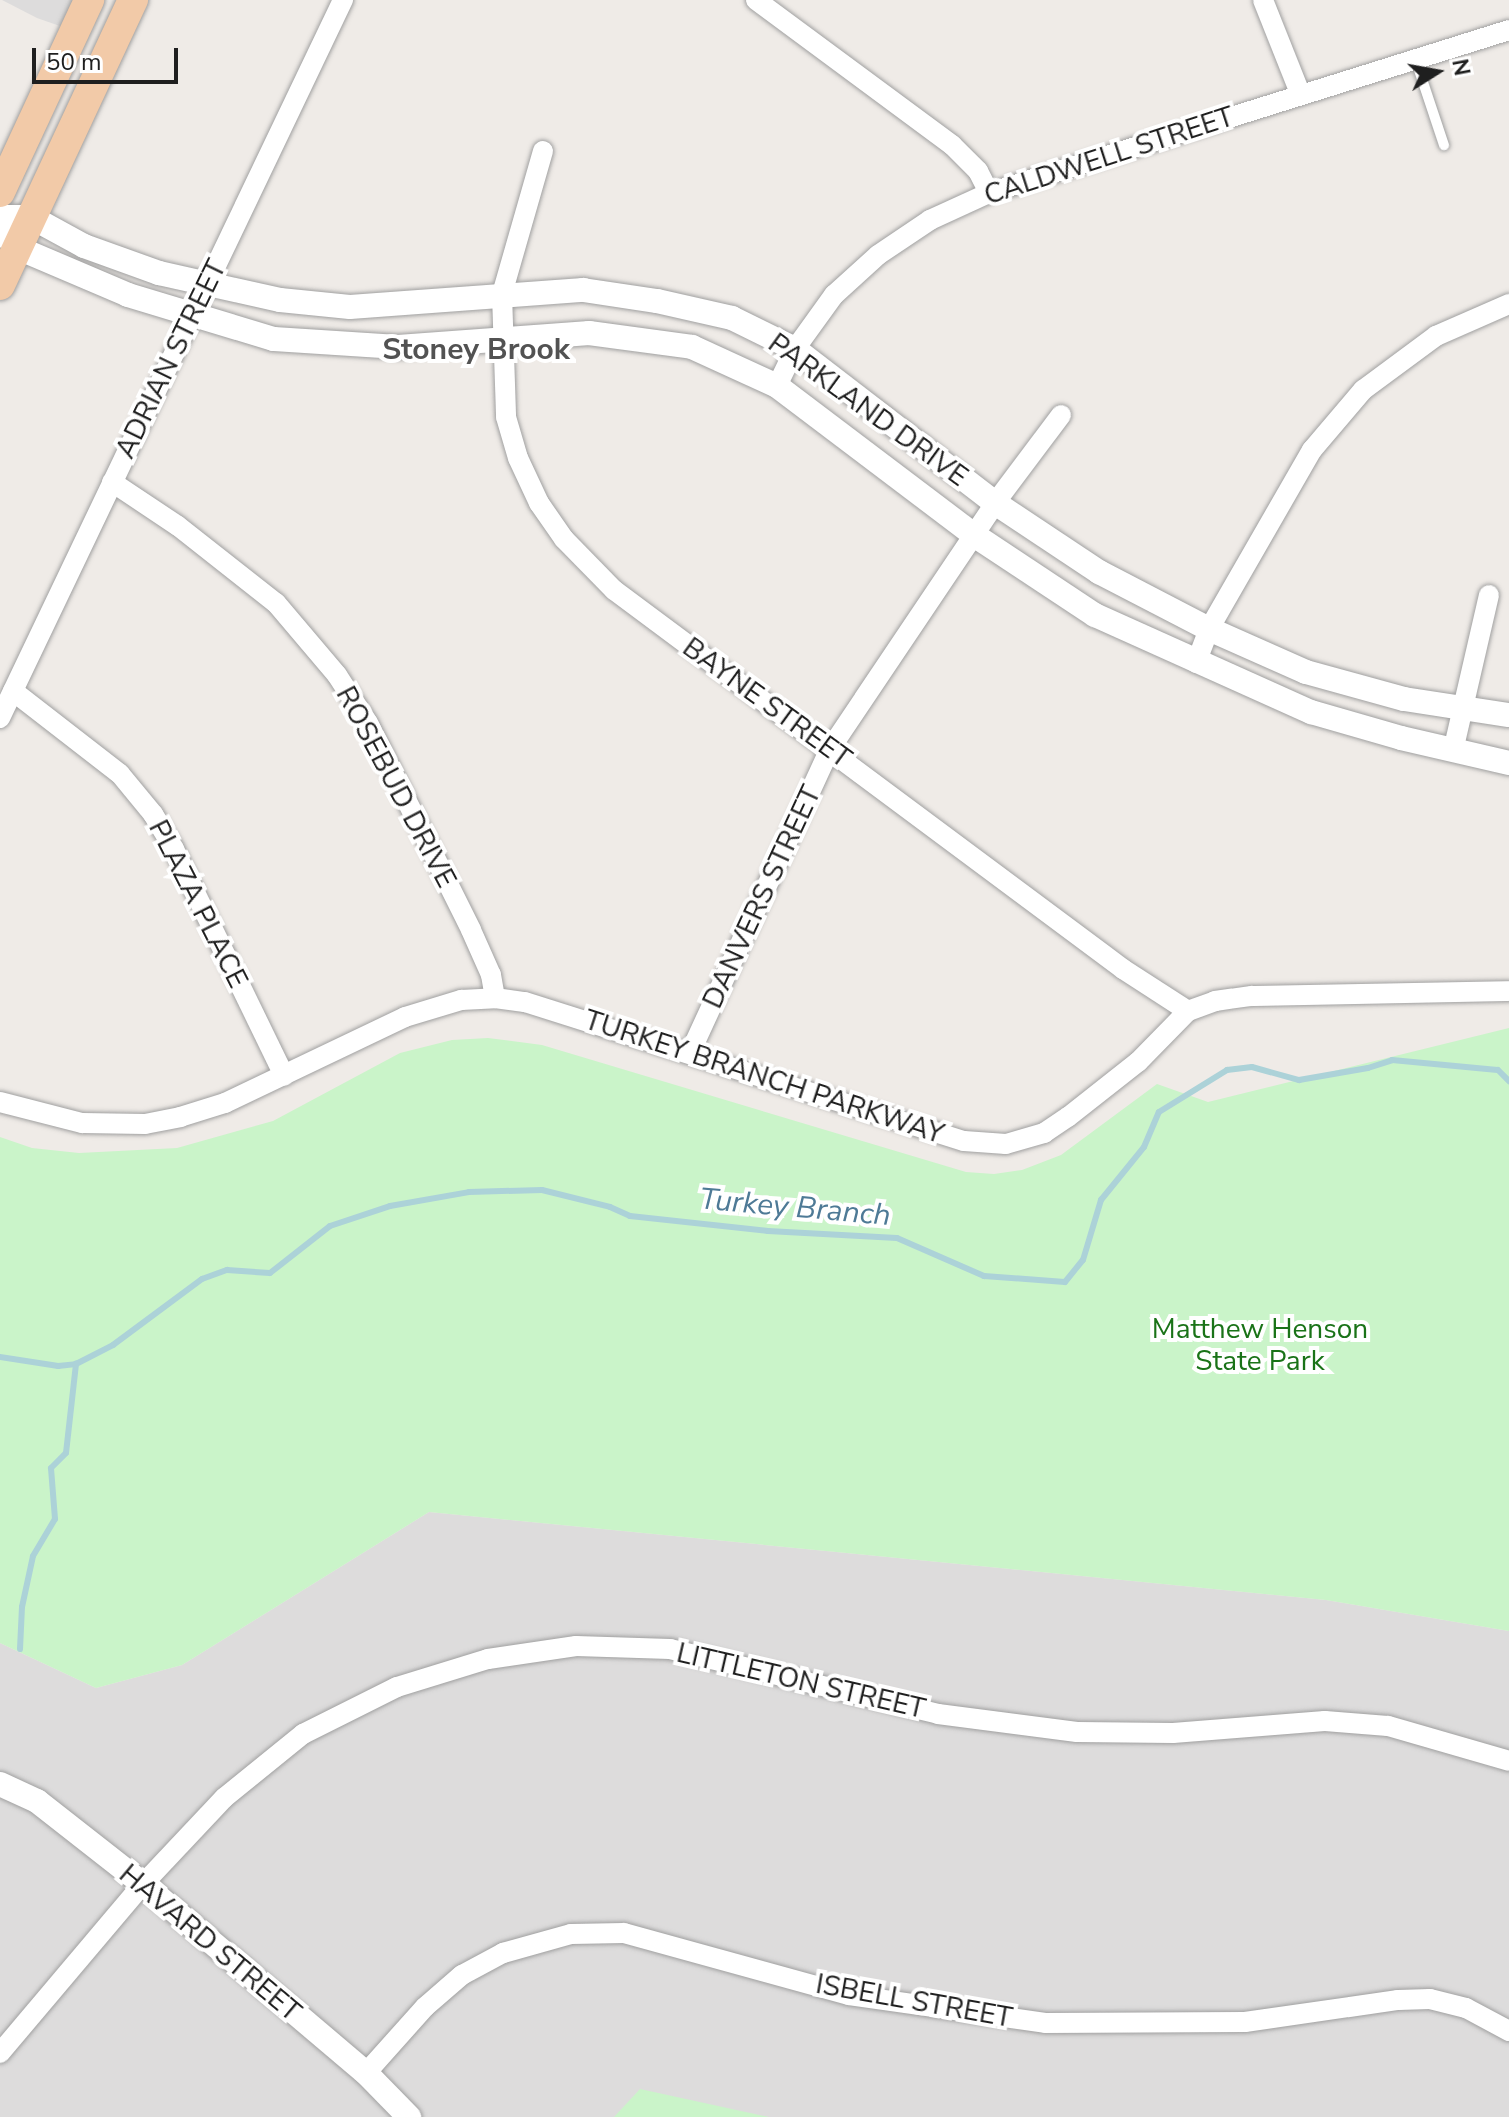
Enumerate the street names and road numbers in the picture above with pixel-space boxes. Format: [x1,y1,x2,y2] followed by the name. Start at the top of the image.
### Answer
[980,100,1238,212] street label: CALDWELL STREET
[108,254,234,464] street label: ADRIAN STREET
[762,326,974,494] street label: PARKLAND DRIVE
[676,631,858,775] street label: BAYNE STREET
[329,681,463,893] street label: ROSEBUD DRIVE
[696,780,828,1014] street label: DANVERS STREET
[141,814,255,994] street label: PLAZA PLACE
[580,1003,948,1151] street label: TURKEY BRANCH PARKWAY
[673,1636,929,1726] street label: LITTLETON STREET
[112,1857,308,2029] street label: HAVARD STREET
[813,1967,1015,2035] street label: ISBELL STREET

